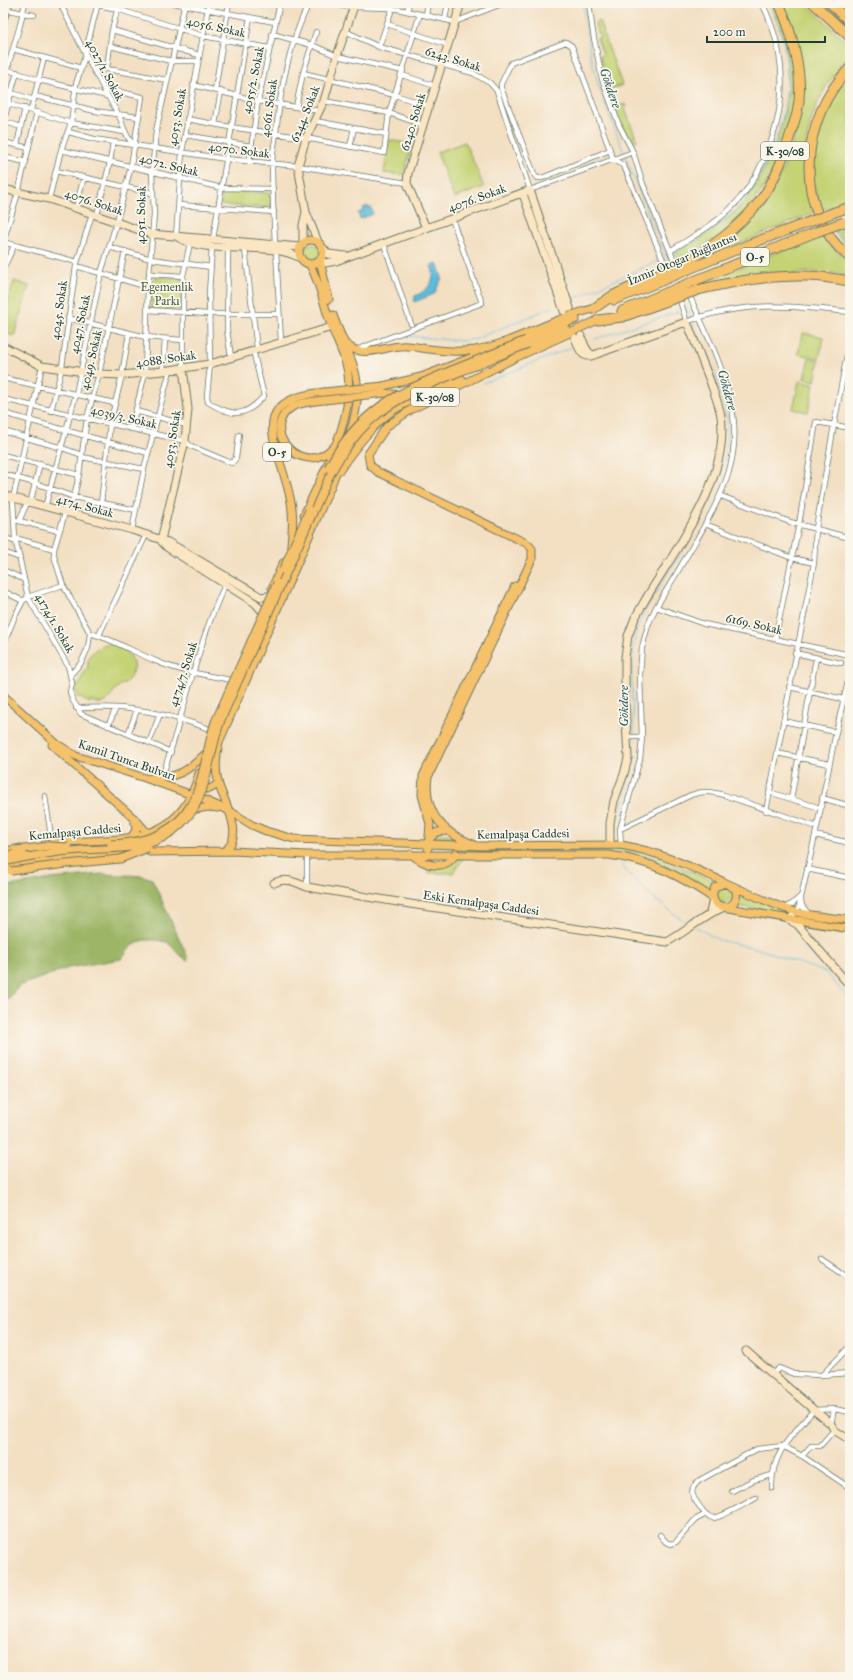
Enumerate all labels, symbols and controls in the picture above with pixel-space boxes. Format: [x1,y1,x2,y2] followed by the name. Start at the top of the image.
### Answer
[185,14,247,40] street label: 4056. Sokak
[707,18,825,44] scale bar
[713,25,746,39] text: 200 m
[83,37,127,104] street label: 4027/1. Sokak
[423,44,483,74] street label: 6243. Sokak
[239,45,267,115] street label: 4055/2. Sokak
[596,66,625,111] water label: Gökdere
[258,78,280,138] street label: 4061. Sokak
[287,83,323,144] street label: 6244. Sokak
[165,87,189,147] street label: 4053. Sokak
[398,91,429,153] street label: 6240. Sokak
[208,139,271,161] street label: 4070. Sokak
[761,142,809,160] road number: K-30/08
[138,151,200,179] street label: 4072. Sokak
[446,181,508,215] street label: 4076. Sokak
[133,185,149,244] street label: 4051. Sokak
[63,186,125,218] street label: 4076. Sokak
[625,229,740,289] street label: İzmir Otogar Bağlantısı
[741,248,769,266] road number: O-5
[48,279,70,341] street label: 4045. Sokak
[141,280,194,308] park label: Egemenlik Parkı
[67,293,93,355] street label: 4047. Sokak
[77,328,105,391] street label: 4049. Sokak
[135,348,197,370] street label: 4088. Sokak
[714,368,741,413] water label: Gökdere
[411,388,459,406] road number: K-30/08
[90,403,159,431] street label: 4039/3. Sokak
[161,409,184,469] street label: 4053. Sokak
[263,443,291,461] road number: O-5
[55,492,116,520] street label: 4174. Sokak
[32,591,78,656] street label: 4174/1. Sokak
[724,611,784,637] street label: 6169. Sokak
[166,639,200,708] street label: 4174/7. Sokak
[616,684,632,727] water label: Gökdere
[76,737,178,784] street label: Kamil Tunca Bulvarı
[28,821,123,843] street label: Kemalpaşa Caddesi
[476,826,570,842] street label: Kemalpaşa Caddesi
[422,888,541,918] street label: Eski Kemalpaşa Caddesi

